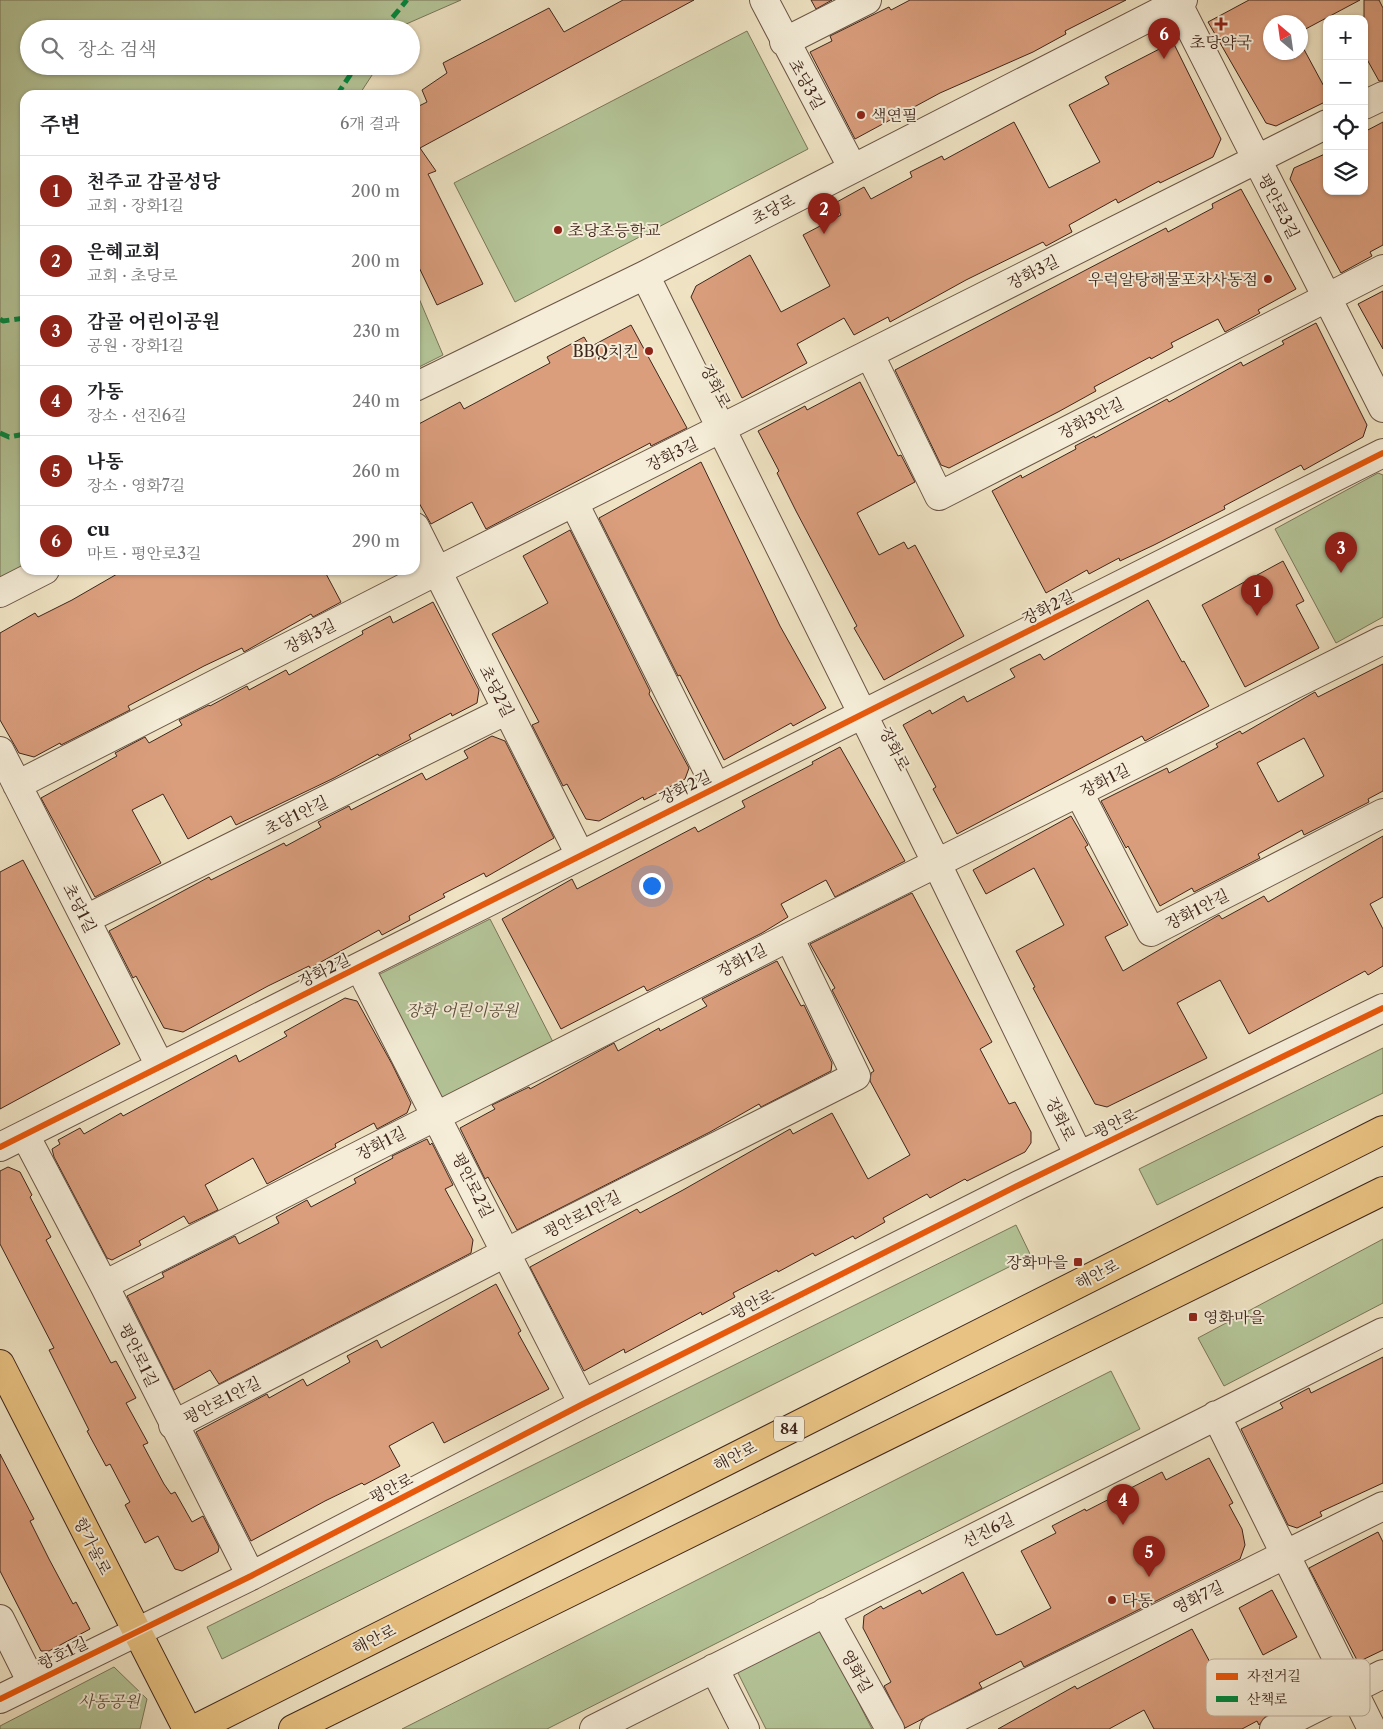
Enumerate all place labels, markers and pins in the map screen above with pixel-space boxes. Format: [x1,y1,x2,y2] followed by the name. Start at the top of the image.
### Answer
[1148,18,1180,59] pin: 6
[1215,18,1227,30] marker: 초당약국
[1190,32,1252,52] place label: 초당약국
[871,105,917,125] place label: 색연필
[855,109,867,121] marker: 색연필
[808,193,840,234] pin: 2
[568,220,661,240] place label: 초당초등학교
[552,224,564,236] marker: 초당초등학교
[1088,269,1258,289] place label: 우럭알탕해물포차사동점
[1262,273,1274,285] marker: 우럭알탕해물포차사동점
[572,341,639,361] place label: BBQ치킨
[643,345,655,357] marker: BBQ치킨
[1325,532,1357,573] pin: 3
[1241,575,1273,616] pin: 1
[1006,1252,1069,1272] place label: 장화마을
[1072,1256,1084,1268] marker: 장화마을
[1203,1307,1265,1327] place label: 영화마을
[1187,1311,1199,1323] marker: 영화마을
[1107,1484,1139,1525] pin: 4
[1133,1536,1165,1577] pin: 5
[1122,1590,1153,1610] place label: 다동
[1106,1594,1118,1606] marker: 다동

